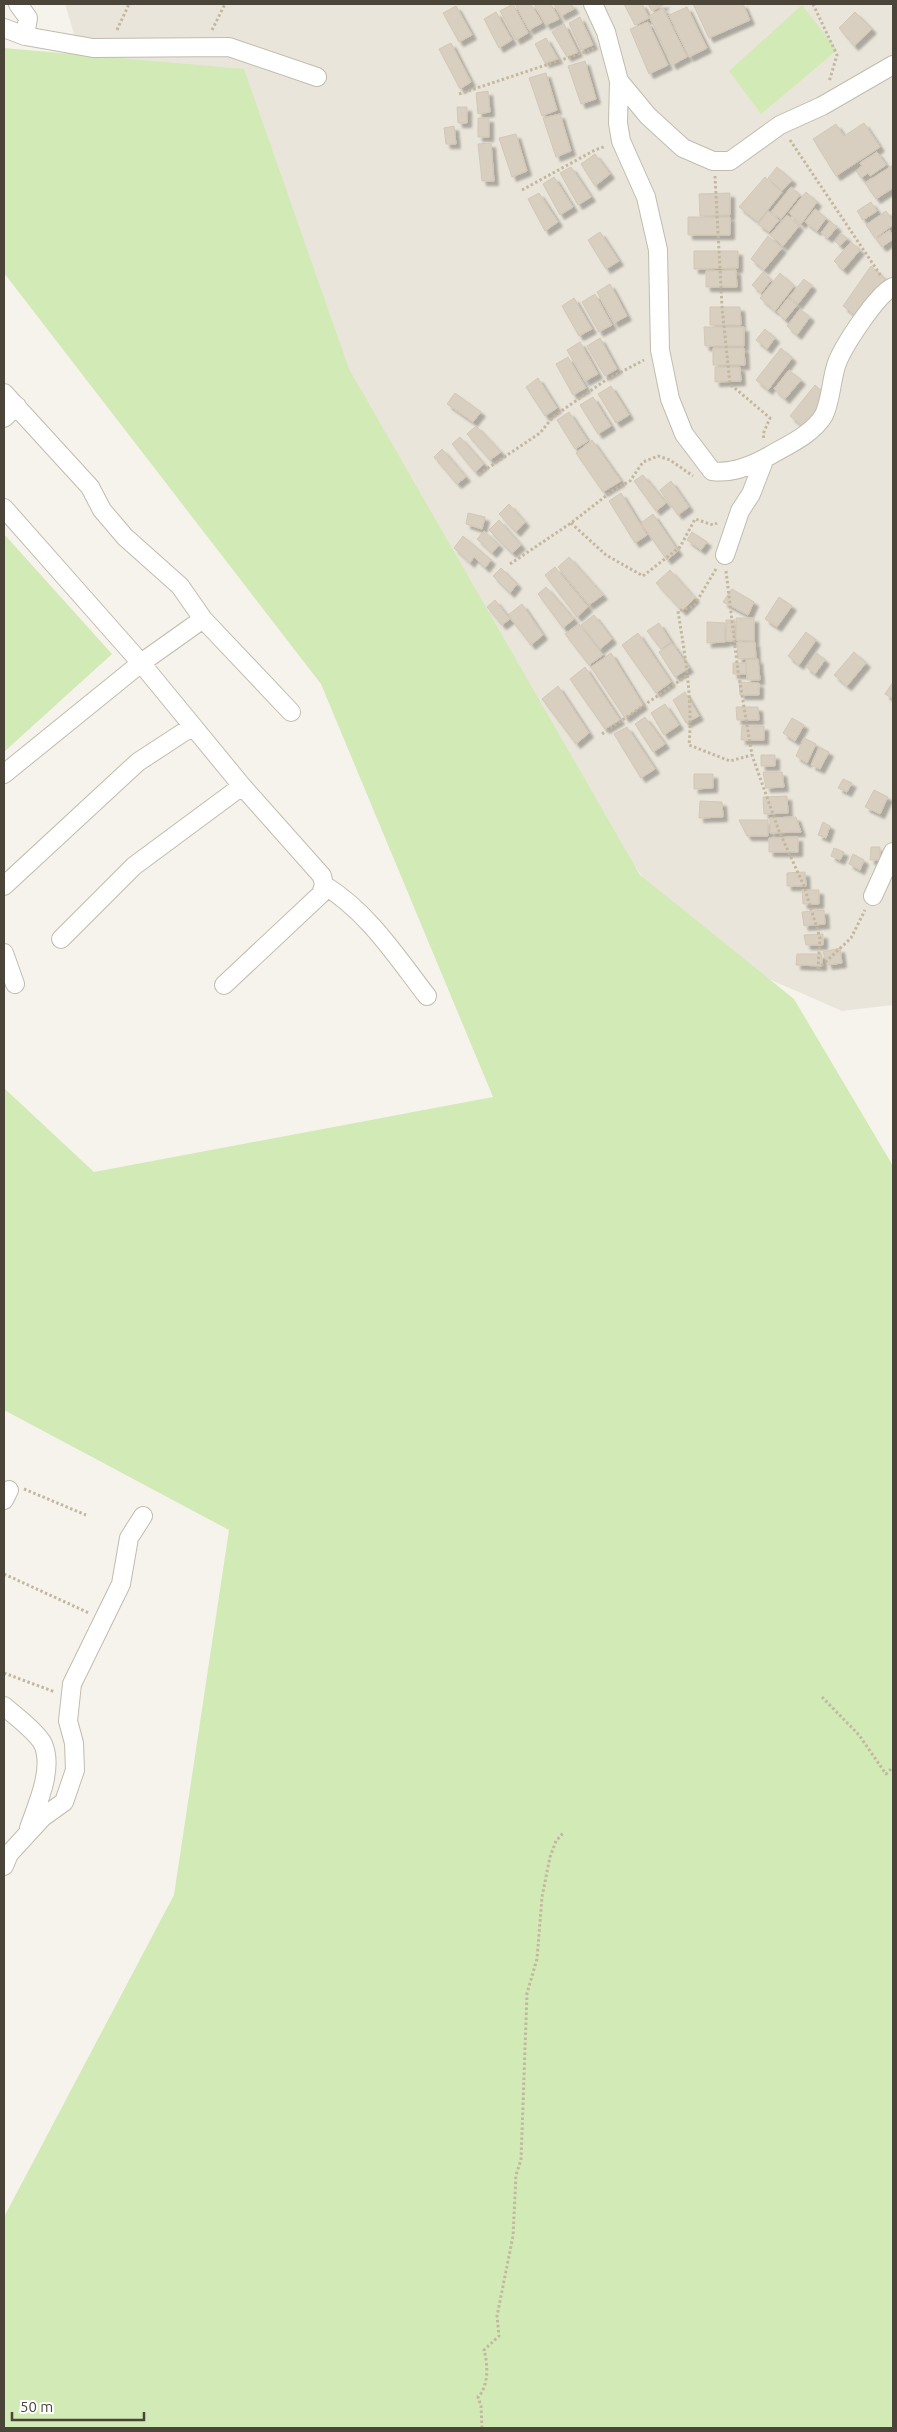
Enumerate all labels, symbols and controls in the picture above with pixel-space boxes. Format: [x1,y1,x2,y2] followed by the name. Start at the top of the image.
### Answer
[12,2390,145,2422] scale bar
[20,2398,53,2415] text: 50 m

